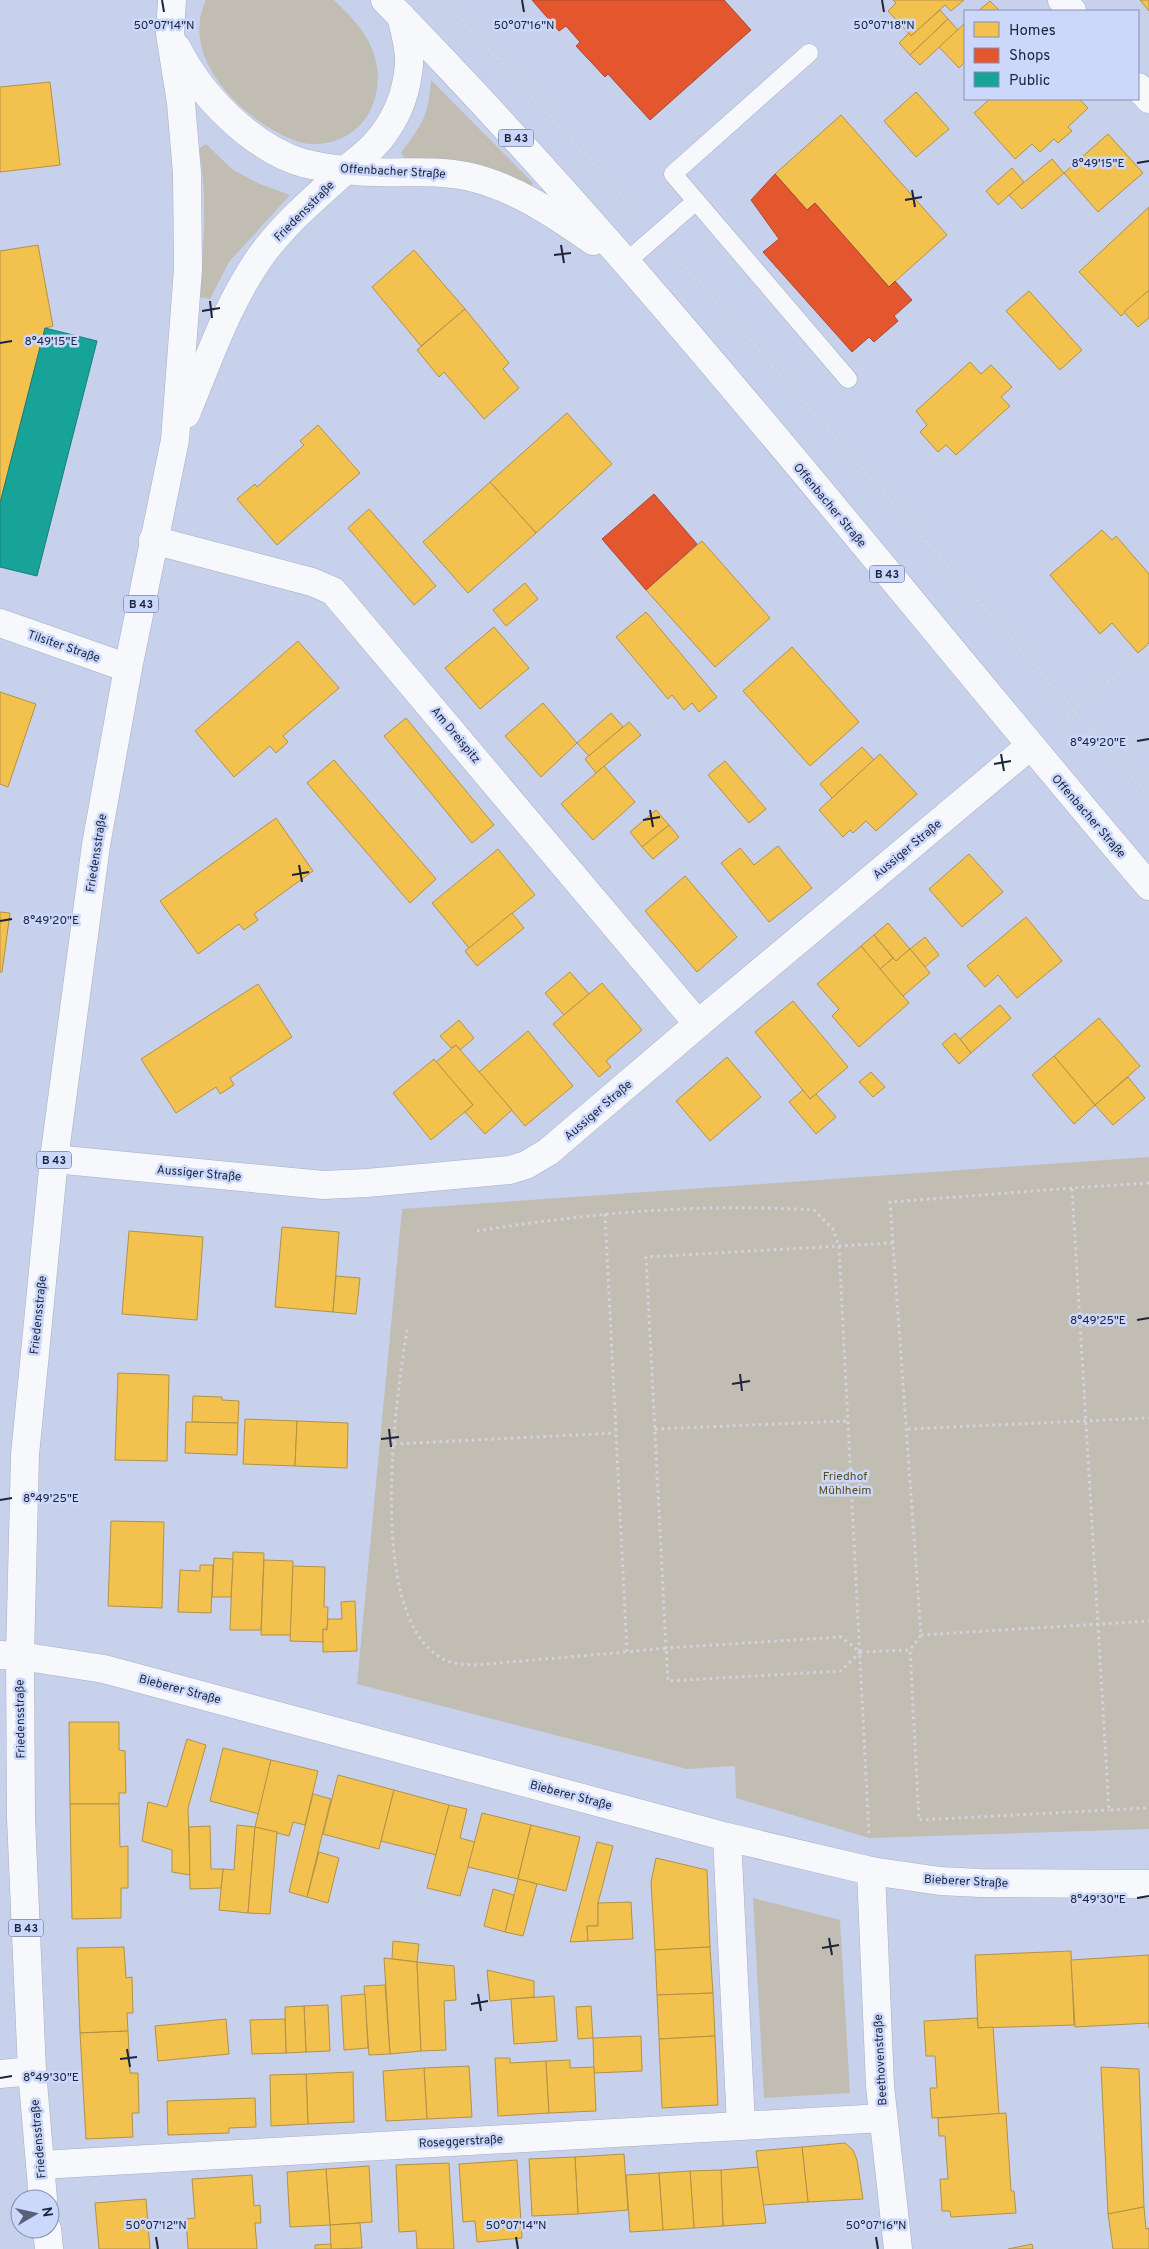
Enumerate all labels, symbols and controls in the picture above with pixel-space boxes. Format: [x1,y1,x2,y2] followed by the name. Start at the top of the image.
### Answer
[964,10,1139,100] legend
[133,18,195,34] text: 50°07'14"N
[493,18,555,34] text: 50°07'16"N
[853,18,915,34] text: 50°07'18"N
[1009,22,1056,41] text: Homes
[1009,47,1050,66] text: Shops
[1009,72,1050,91] text: Public
[498,130,534,146] road number: B 43
[1071,156,1125,172] text: 8°49'15"E
[340,161,446,183] street label: Offenbacher Straße
[271,178,338,245] street label: Friedensstraße
[24,334,78,350] text: 8°49'15"E
[789,460,869,551] street label: Offenbacher Straße
[870,566,904,582] road number: B 43
[124,596,158,612] road number: B 43
[25,627,102,667] street label: Tilsiter Straße
[427,704,484,767] street label: Am Dreispitz
[1070,735,1126,751] text: 8°49'20"E
[1048,772,1129,862] street label: Offenbacher Straße
[83,813,111,894] street label: Friedensstraße
[870,816,945,883] street label: Aussiger Straße
[23,913,79,929] text: 8°49'20"E
[561,1077,636,1145] street label: Aussiger Straße
[36,1152,72,1168] road number: B 43
[156,1162,242,1186] street label: Aussiger Straße
[27,1275,51,1355] street label: Friedensstraße
[1070,1313,1126,1329] text: 8°49'25"E
[819,1469,871,1499] park label: Friedhof Mühlheim
[23,1491,79,1507] text: 8°49'25"E
[137,1671,223,1709] street label: Bieberer Straße
[12,1679,30,1759] street label: Friedensstraße
[528,1777,614,1815] street label: Bieberer Straße
[923,1872,1008,1892] street label: Bieberer Straße
[1070,1892,1126,1908] text: 8°49'30"E
[8,1920,44,1936] road number: B 43
[871,2014,891,2106] street label: Beethovenstraße
[23,2070,79,2086] text: 8°49'30"E
[28,2099,50,2179] street label: Friedensstraße
[419,2132,504,2152] street label: Roseggerstraße
[10,2189,60,2239] north arrow
[37,2206,56,2219] text: N
[125,2218,187,2234] text: 50°07'12"N
[485,2218,547,2234] text: 50°07'14"N
[845,2218,907,2234] text: 50°07'16"N

